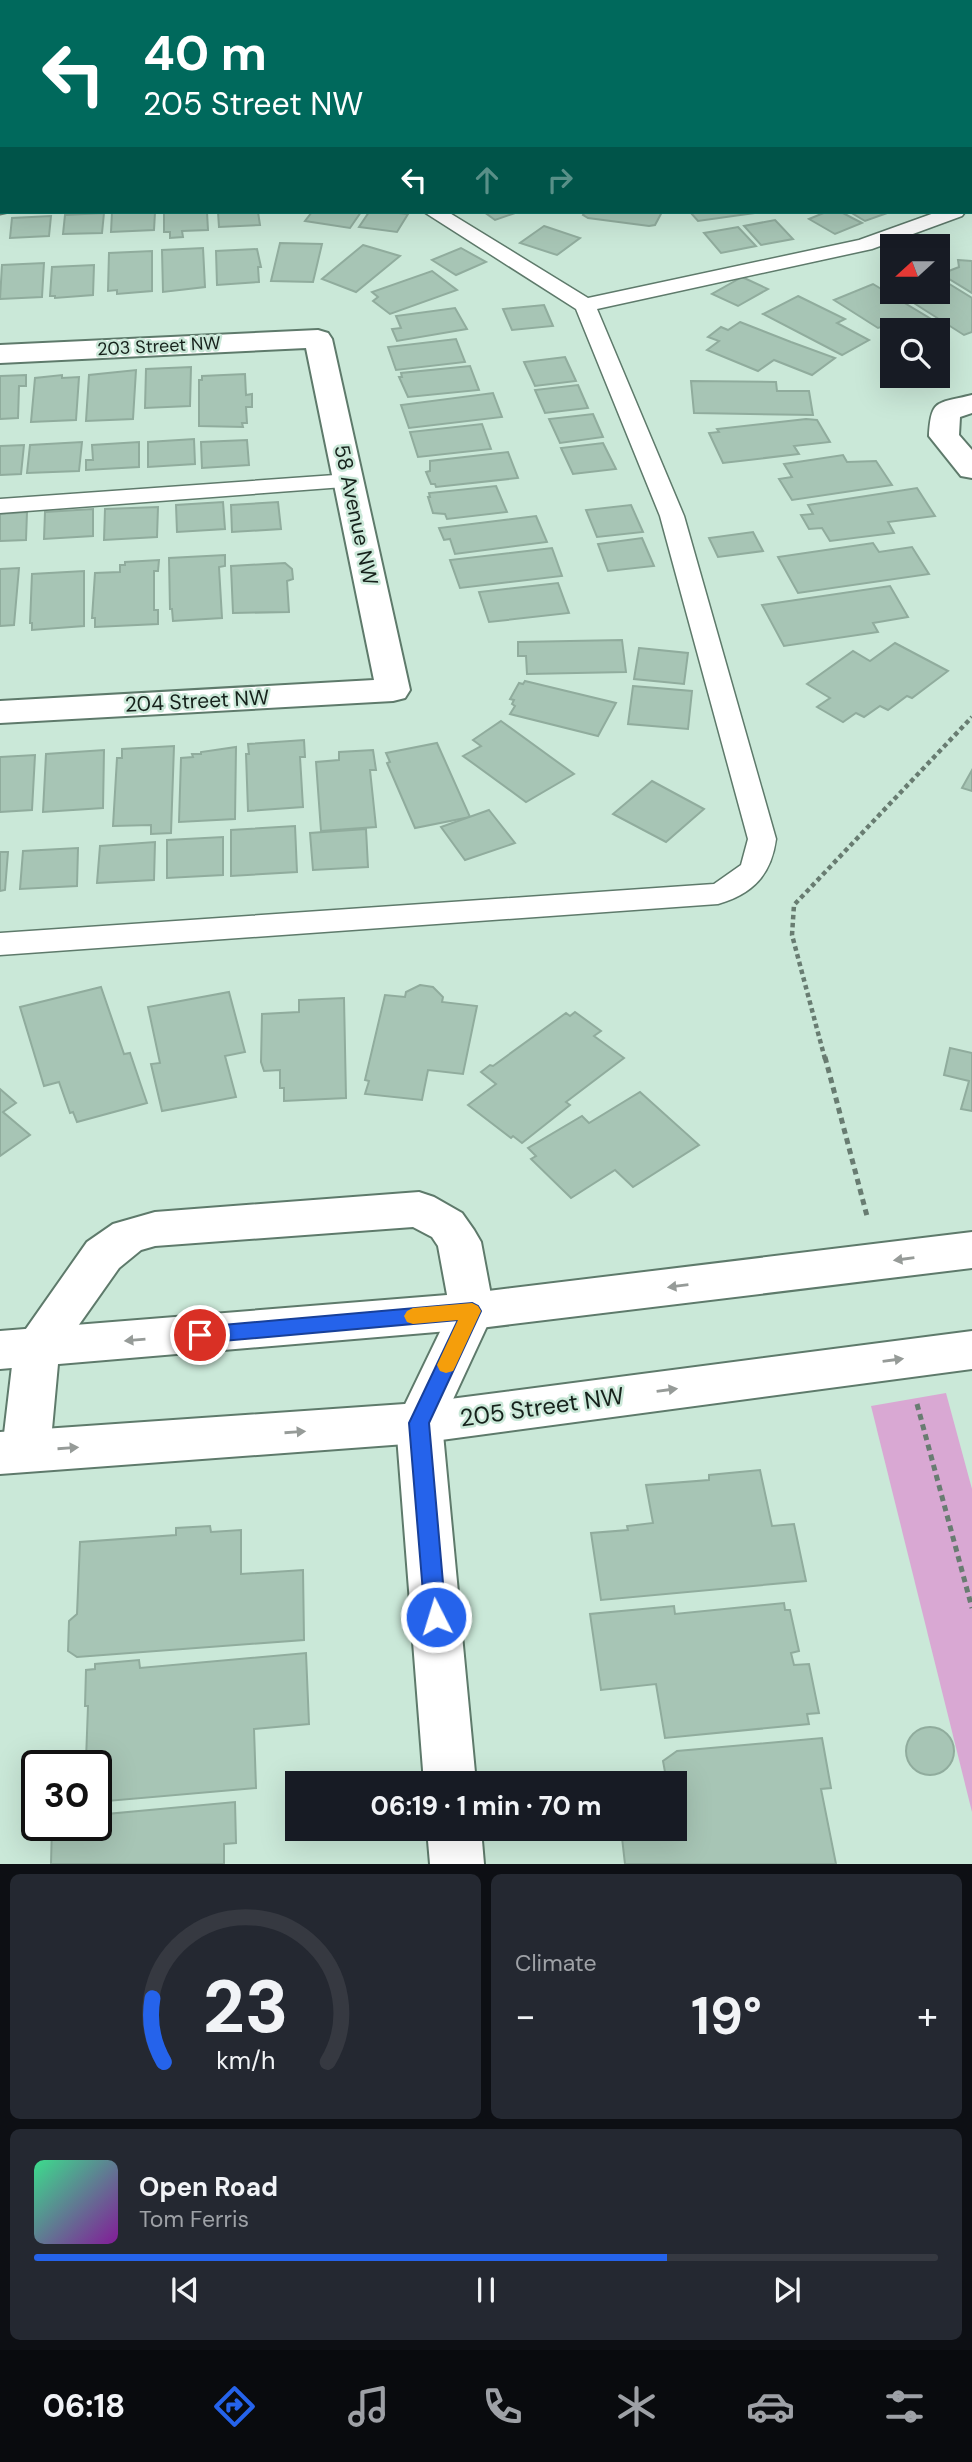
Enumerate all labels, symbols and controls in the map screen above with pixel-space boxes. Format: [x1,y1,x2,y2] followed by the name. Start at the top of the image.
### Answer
[143,21,267,85] text: 40 m
[28,28,119,119] icon: left
[143,83,363,125] text: 205 Street NW
[395,161,433,199] icon: left
[468,161,506,199] icon: ahead
[541,161,579,199] icon: right
[880,234,950,304] north arrow
[880,234,950,388] map controls
[880,318,950,388] button: search
[97,331,221,361] street label: 203 Street NW
[327,442,385,588] street label: 58 Avenue NW
[124,683,270,719] street label: 204 Street NW
[893,1254,915,1265] one-way arrow
[667,1281,689,1292] one-way arrow
[170,1305,230,1365] pin
[181,1316,219,1354] icon: arrive
[124,1335,146,1346] one-way arrow
[882,1354,904,1365] one-way arrow
[458,1380,626,1433] street label: 205 Street NW
[656,1384,678,1395] one-way arrow
[284,1426,306,1437] one-way arrow
[57,1442,79,1453] one-way arrow
[399,1580,473,1654] position arrow
[21,1750,112,1841] speed limit sign: 30
[371,1789,601,1823] text: 06:19 · 1 min · 70 m
[515,1948,597,1978] text: Climate
[203,1961,288,2056] text: 23
[691,1982,762,2050] text: 19°
[515,1991,536,2041] text: −
[917,1991,938,2041] text: +
[216,2044,275,2077] text: km/h
[139,2170,278,2204] text: Open Road
[139,2204,249,2234] text: Tom Ferris
[166,2271,204,2309] icon: previous
[467,2271,505,2309] icon: pause
[768,2271,806,2309] icon: next
[210,2382,259,2431] icon: directions
[344,2382,393,2431] icon: music
[478,2382,527,2431] icon: phone
[612,2382,661,2431] icon: climate
[746,2382,795,2431] icon: car
[880,2382,929,2431] icon: filters
[43,2385,125,2427] text: 06:18

